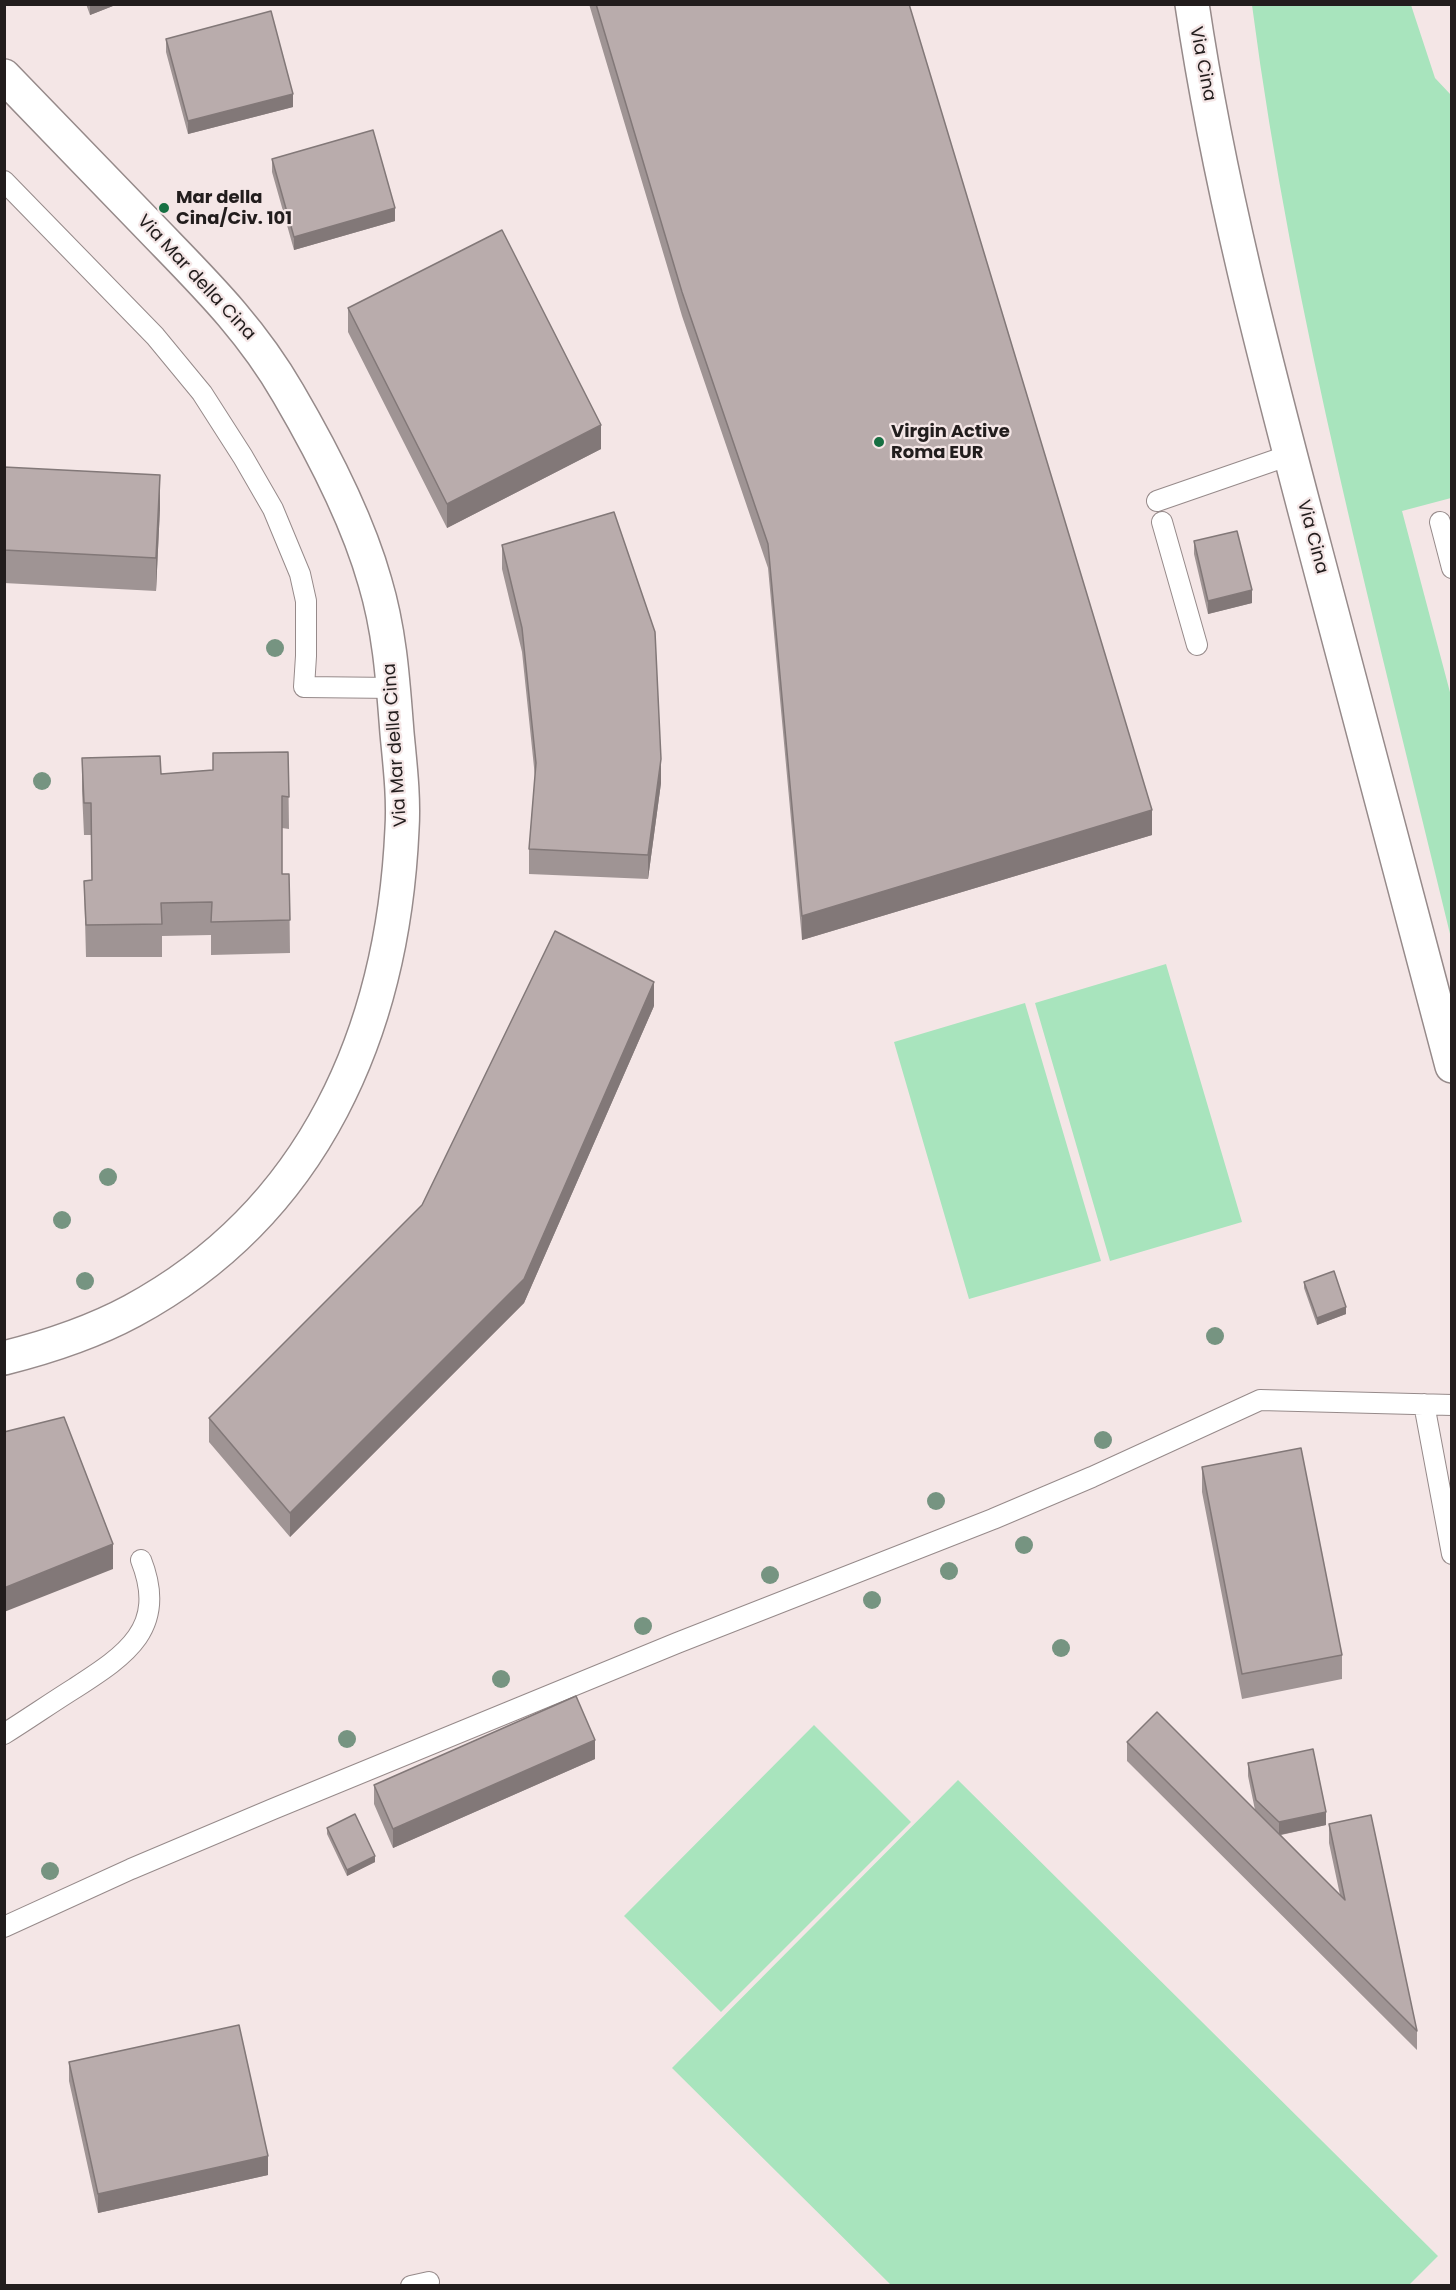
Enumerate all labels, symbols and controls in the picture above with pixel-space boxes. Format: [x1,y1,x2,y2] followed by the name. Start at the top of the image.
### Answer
[1184,25,1220,103] street label: Via Cina
[176,187,292,230] place label: Mar della Cina/Civ. 101
[157,201,171,215] marker: Mar della Cina/Civ. 101
[132,211,260,345] street label: Via Mar della Cina
[891,421,1010,464] place label: Virgin Active Roma EUR
[872,435,886,449] marker: Virgin Active Roma EUR
[1292,498,1332,576] street label: Via Cina
[380,662,412,828] street label: Via Mar della Cina

